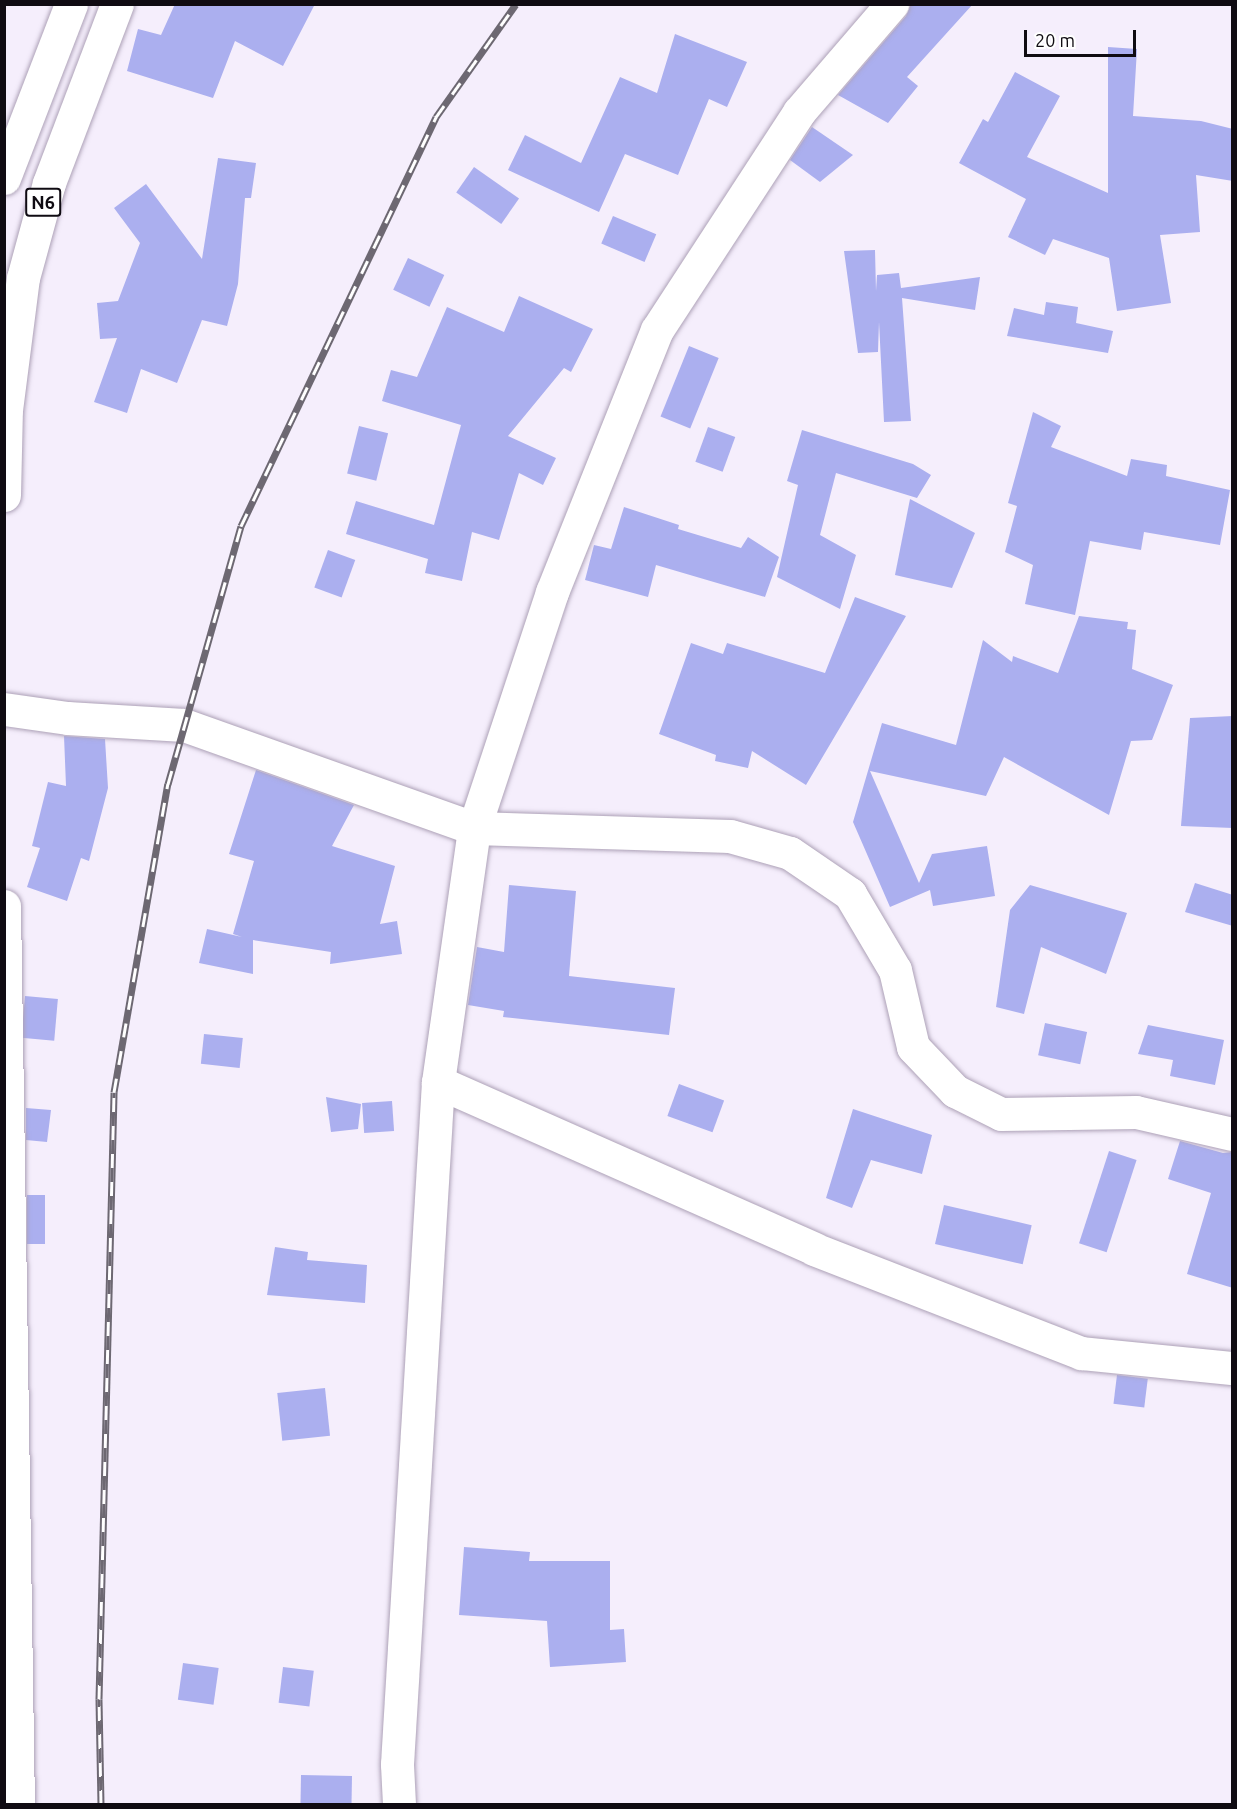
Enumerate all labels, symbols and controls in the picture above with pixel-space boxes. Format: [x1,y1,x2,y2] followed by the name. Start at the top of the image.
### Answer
[1027,18,1140,56] scale bar
[1035,30,1075,50] text: 20 m
[25,187,61,217] road number: N6

